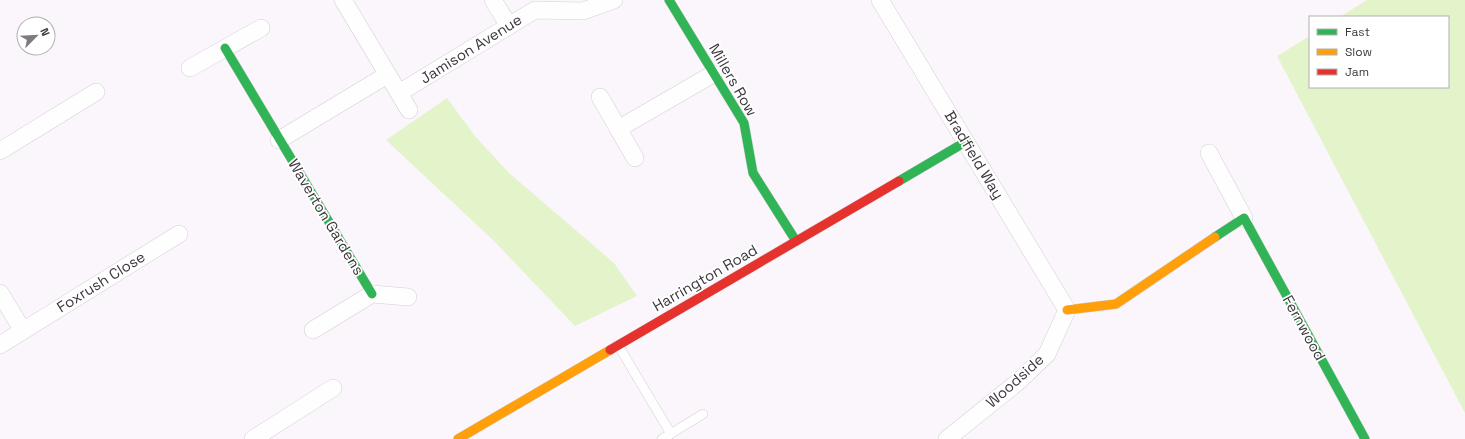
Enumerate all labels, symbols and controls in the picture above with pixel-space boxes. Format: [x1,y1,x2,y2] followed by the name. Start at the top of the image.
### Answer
[416,10,525,88] street label: Jamison Avenue
[16,16,56,56] north arrow
[1309,16,1449,88] legend
[1345,24,1370,40] text: Fast
[37,26,53,38] text: N
[705,40,762,119] street label: Millers Row
[1345,44,1372,60] text: Slow
[1345,64,1369,80] text: Jam
[941,107,1008,202] street label: Bradfield Way
[284,155,369,278] street label: Waverton Gardens
[649,240,761,315] street label: Harrington Road
[53,247,149,316] street label: Foxrush Close
[1279,292,1330,364] street label: Fernwood
[982,350,1048,412] street label: Woodside

